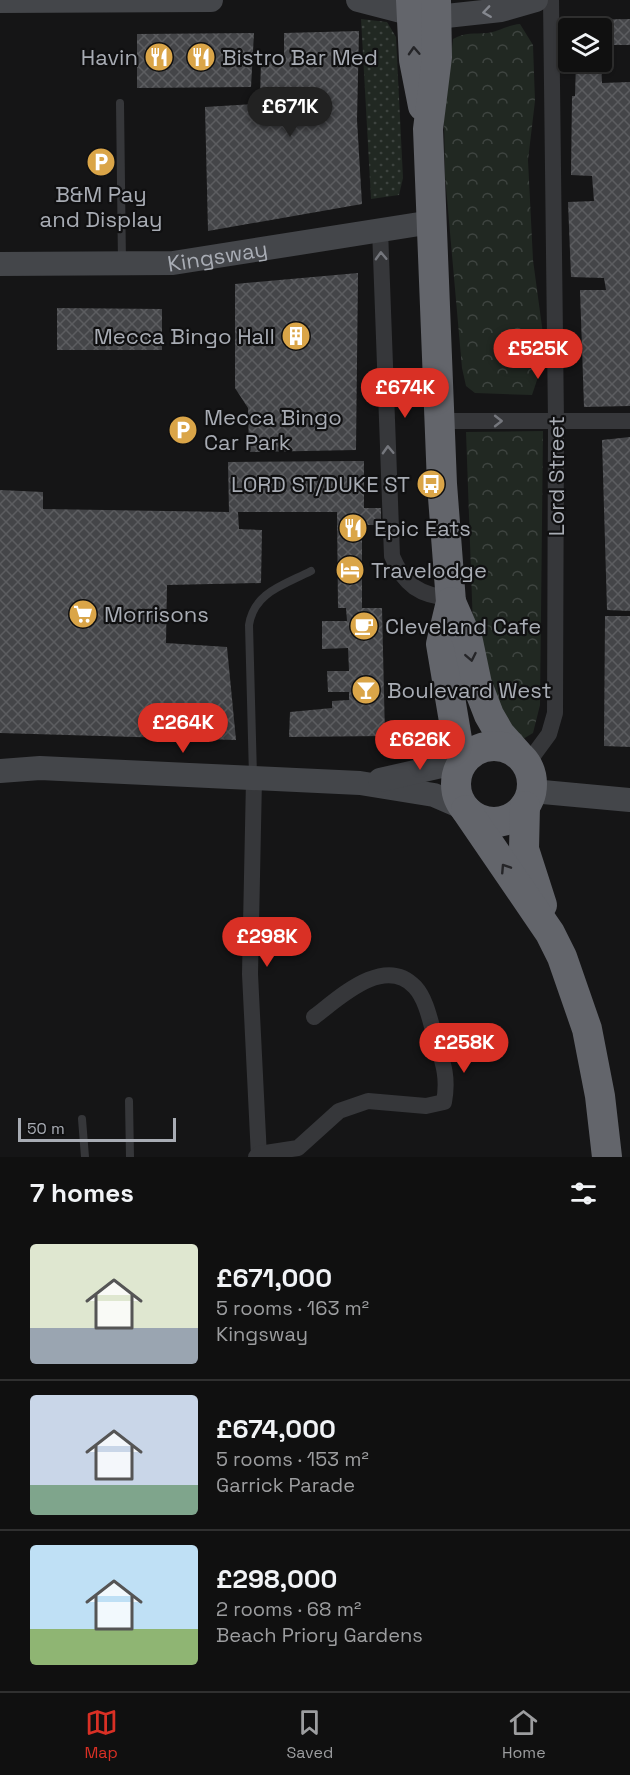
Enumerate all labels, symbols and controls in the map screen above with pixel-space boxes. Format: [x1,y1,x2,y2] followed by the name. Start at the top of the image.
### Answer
[483,6,492,18] one-way arrow
[558,18,612,72] map controls
[558,18,612,72] button: layers
[143,41,175,73] restaurant icon: Havin
[185,41,217,73] restaurant icon: Bistro Bar Med
[81,43,138,71] place label: Havin
[222,43,378,71] place label: Bistro Bar Med
[407,47,420,56] one-way arrow
[248,87,332,138] pin: £671K
[261,93,319,119] text: £671K
[85,146,117,178] parking icon: B&M Pay and Display
[40,180,162,233] place label: B&M Pay and Display
[165,234,270,278] street label: Kingsway
[375,251,388,260] one-way arrow
[280,320,312,352] building icon: Mecca Bingo Hall
[94,322,275,350] place label: Mecca Bingo Hall
[496,329,580,380] pin: £525K
[508,335,569,361] text: £525K
[363,368,447,419] pin: £674K
[375,374,435,400] text: £674K
[204,403,342,456] place label: Mecca Bingo Car Park
[167,414,199,446] parking icon: Mecca Bingo Car Park
[493,415,502,427] one-way arrow
[542,416,570,536] street label: Lord Street
[382,446,395,455] one-way arrow
[415,468,447,500] bus stop icon: LORD ST/DUKE ST
[231,470,410,498] place label: LORD ST/DUKE ST
[337,512,369,544] restaurant icon: Epic Eats
[374,514,471,542] place label: Epic Eats
[334,554,366,586] hotel icon: Travelodge
[371,556,487,584] place label: Travelodge
[67,598,99,630] supermarket icon: Morrisons
[104,600,209,628] place label: Morrisons
[348,610,380,642] cafe icon: Cleveland Cafe
[385,612,541,640] place label: Cleveland Cafe
[464,651,477,661] one-way arrow
[350,674,382,706] bar icon: Boulevard West
[387,676,552,704] place label: Boulevard West
[141,703,225,754] pin: £264K
[152,709,214,735] text: £264K
[378,720,462,771] pin: £626K
[389,726,451,752] text: £626K
[501,864,513,874] one-way arrow
[225,917,309,968] pin: £298K
[236,923,298,949] text: £298K
[422,1023,506,1074] pin: £258K
[433,1029,495,1055] text: £258K
[18,1115,176,1142] scale bar
[27,1118,65,1139] text: 50 m
[30,1176,134,1210] text: 7 homes
[567,1177,600,1210] icon: filters
[216,1261,332,1295] text: £671,000
[78,1268,150,1340] icon: home
[216,1295,369,1321] text: 5 rooms · 163 m²
[216,1321,308,1347] text: Kingsway
[216,1412,336,1446] text: £674,000
[78,1419,150,1491] icon: home
[216,1446,369,1472] text: 5 rooms · 153 m²
[216,1472,355,1498] text: Garrick Parade
[216,1562,337,1596] text: £298,000
[78,1569,150,1641] icon: home
[216,1596,361,1622] text: 2 rooms · 68 m²
[216,1622,423,1648] text: Beach Priory Gardens
[84,1706,118,1763] tab: Map
[287,1706,333,1763] tab: Saved
[502,1706,546,1763] tab: Home

